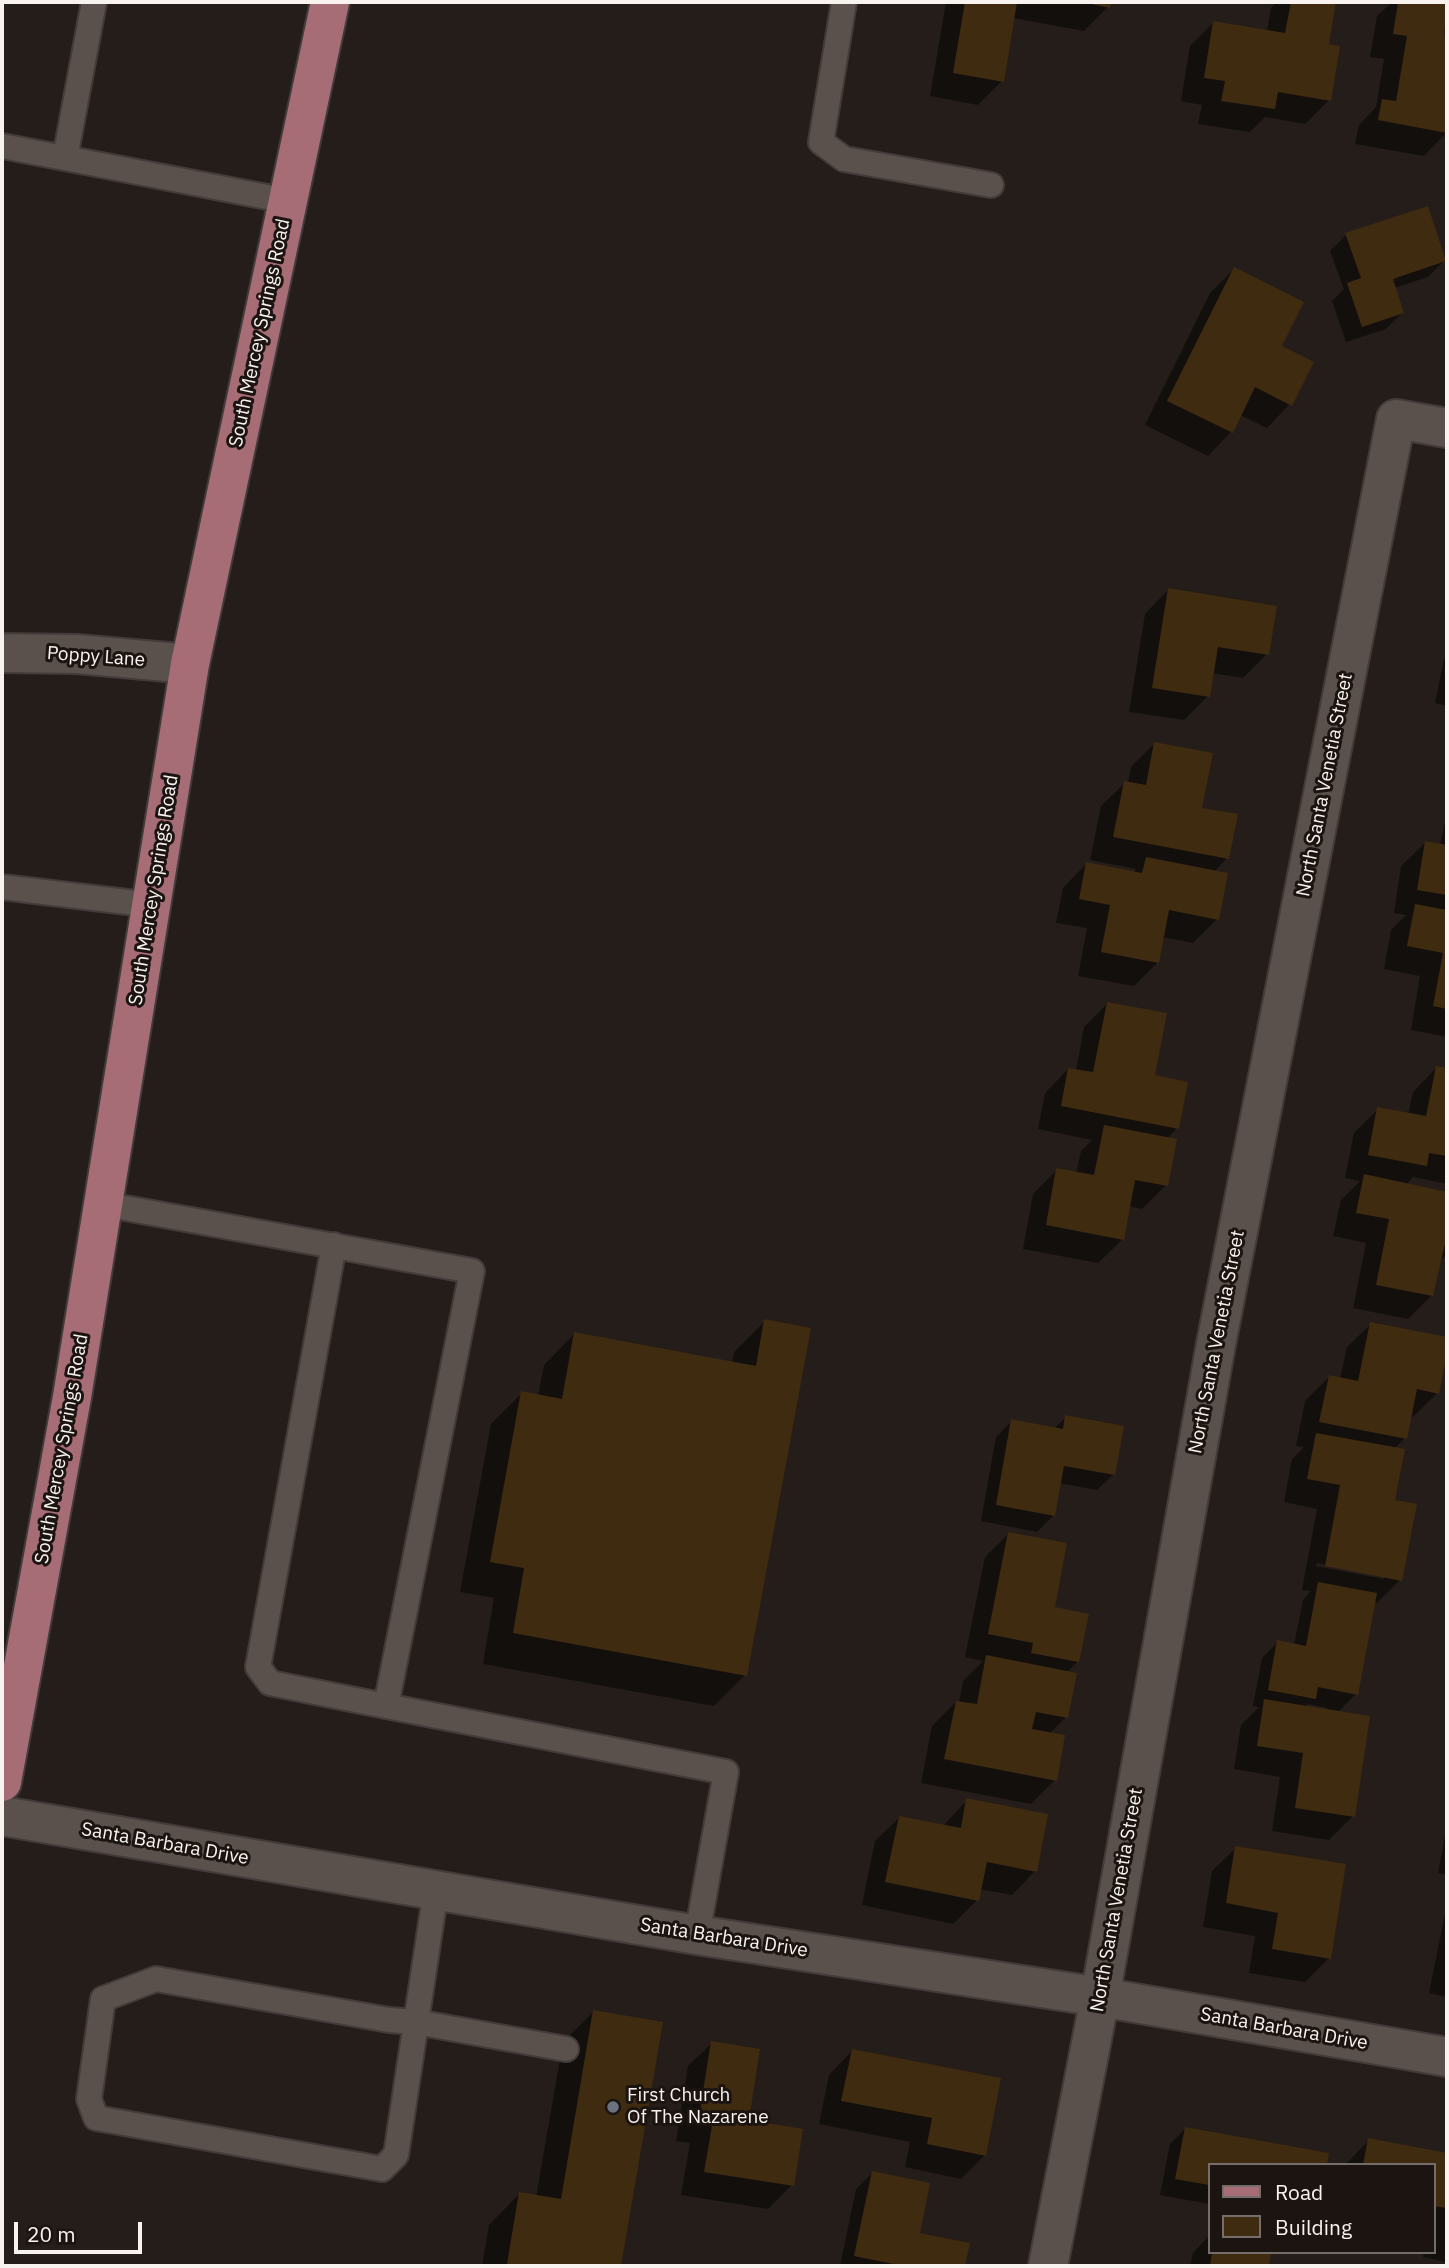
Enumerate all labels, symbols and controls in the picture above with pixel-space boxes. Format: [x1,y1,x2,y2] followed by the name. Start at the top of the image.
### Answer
[225,217,295,449] street label: South Mercey Springs Road
[46,642,146,672] street label: Poppy Lane
[1292,671,1358,899] street label: North Santa Venetia Street
[125,773,183,1007] street label: South Mercey Springs Road
[1184,1228,1250,1456] street label: North Santa Venetia Street
[31,1332,93,1566] street label: South Mercey Springs Road
[1086,1786,1148,2014] street label: North Santa Venetia Street
[80,1818,250,1870] street label: Santa Barbara Drive
[638,1913,810,1963] street label: Santa Barbara Drive
[1199,2003,1369,2055] street label: Santa Barbara Drive
[627,2085,769,2129] place label: First Church Of The Nazarene
[605,2099,621,2115] marker: First Church Of The Nazarene
[1208,2163,1435,2254] legend
[1275,2178,1323,2206] text: Road
[18,2208,145,2252] scale bar
[1275,2213,1352,2241] text: Building
[27,2220,76,2248] text: 20 m

